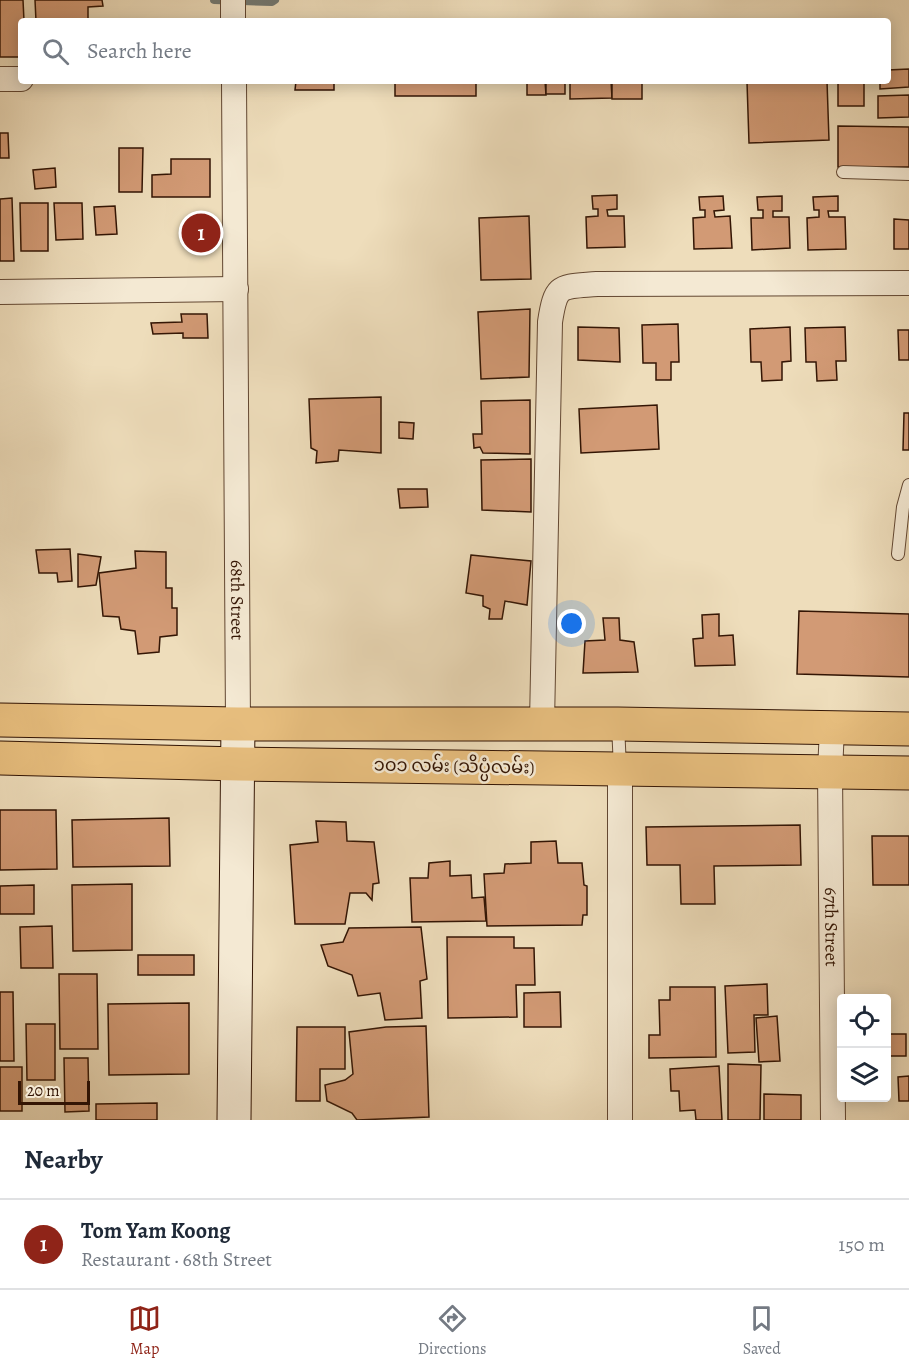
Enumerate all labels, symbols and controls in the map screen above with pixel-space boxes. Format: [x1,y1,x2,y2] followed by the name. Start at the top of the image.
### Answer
[18,18,891,84] search box
[39,35,72,68] icon: search
[87,36,192,66] text: Search here
[182,210,220,256] pin: 1
[225,560,249,640] street label: 68th Street
[557,609,586,638] your location
[373,751,535,783] street label: ၁၀၁ လမ်း (သိပ္ပံလမ်း)
[819,887,844,967] street label: 67th Street
[837,994,891,1102] map controls
[837,994,891,1048] button: locate
[837,1048,891,1102] button: layers
[18,1078,90,1106] scale bar
[27,1080,60,1102] text: 20 m
[24,1142,103,1177] text: Nearby
[81,1216,231,1246] text: Tom Yam Koong
[40,1231,47,1258] text: 1
[838,1231,885,1258] text: 150 m
[81,1246,272,1273] text: Restaurant · 68th Street
[128,1302,161,1360] tab: Map
[418,1302,486,1360] tab: Directions
[743,1302,781,1360] tab: Saved

